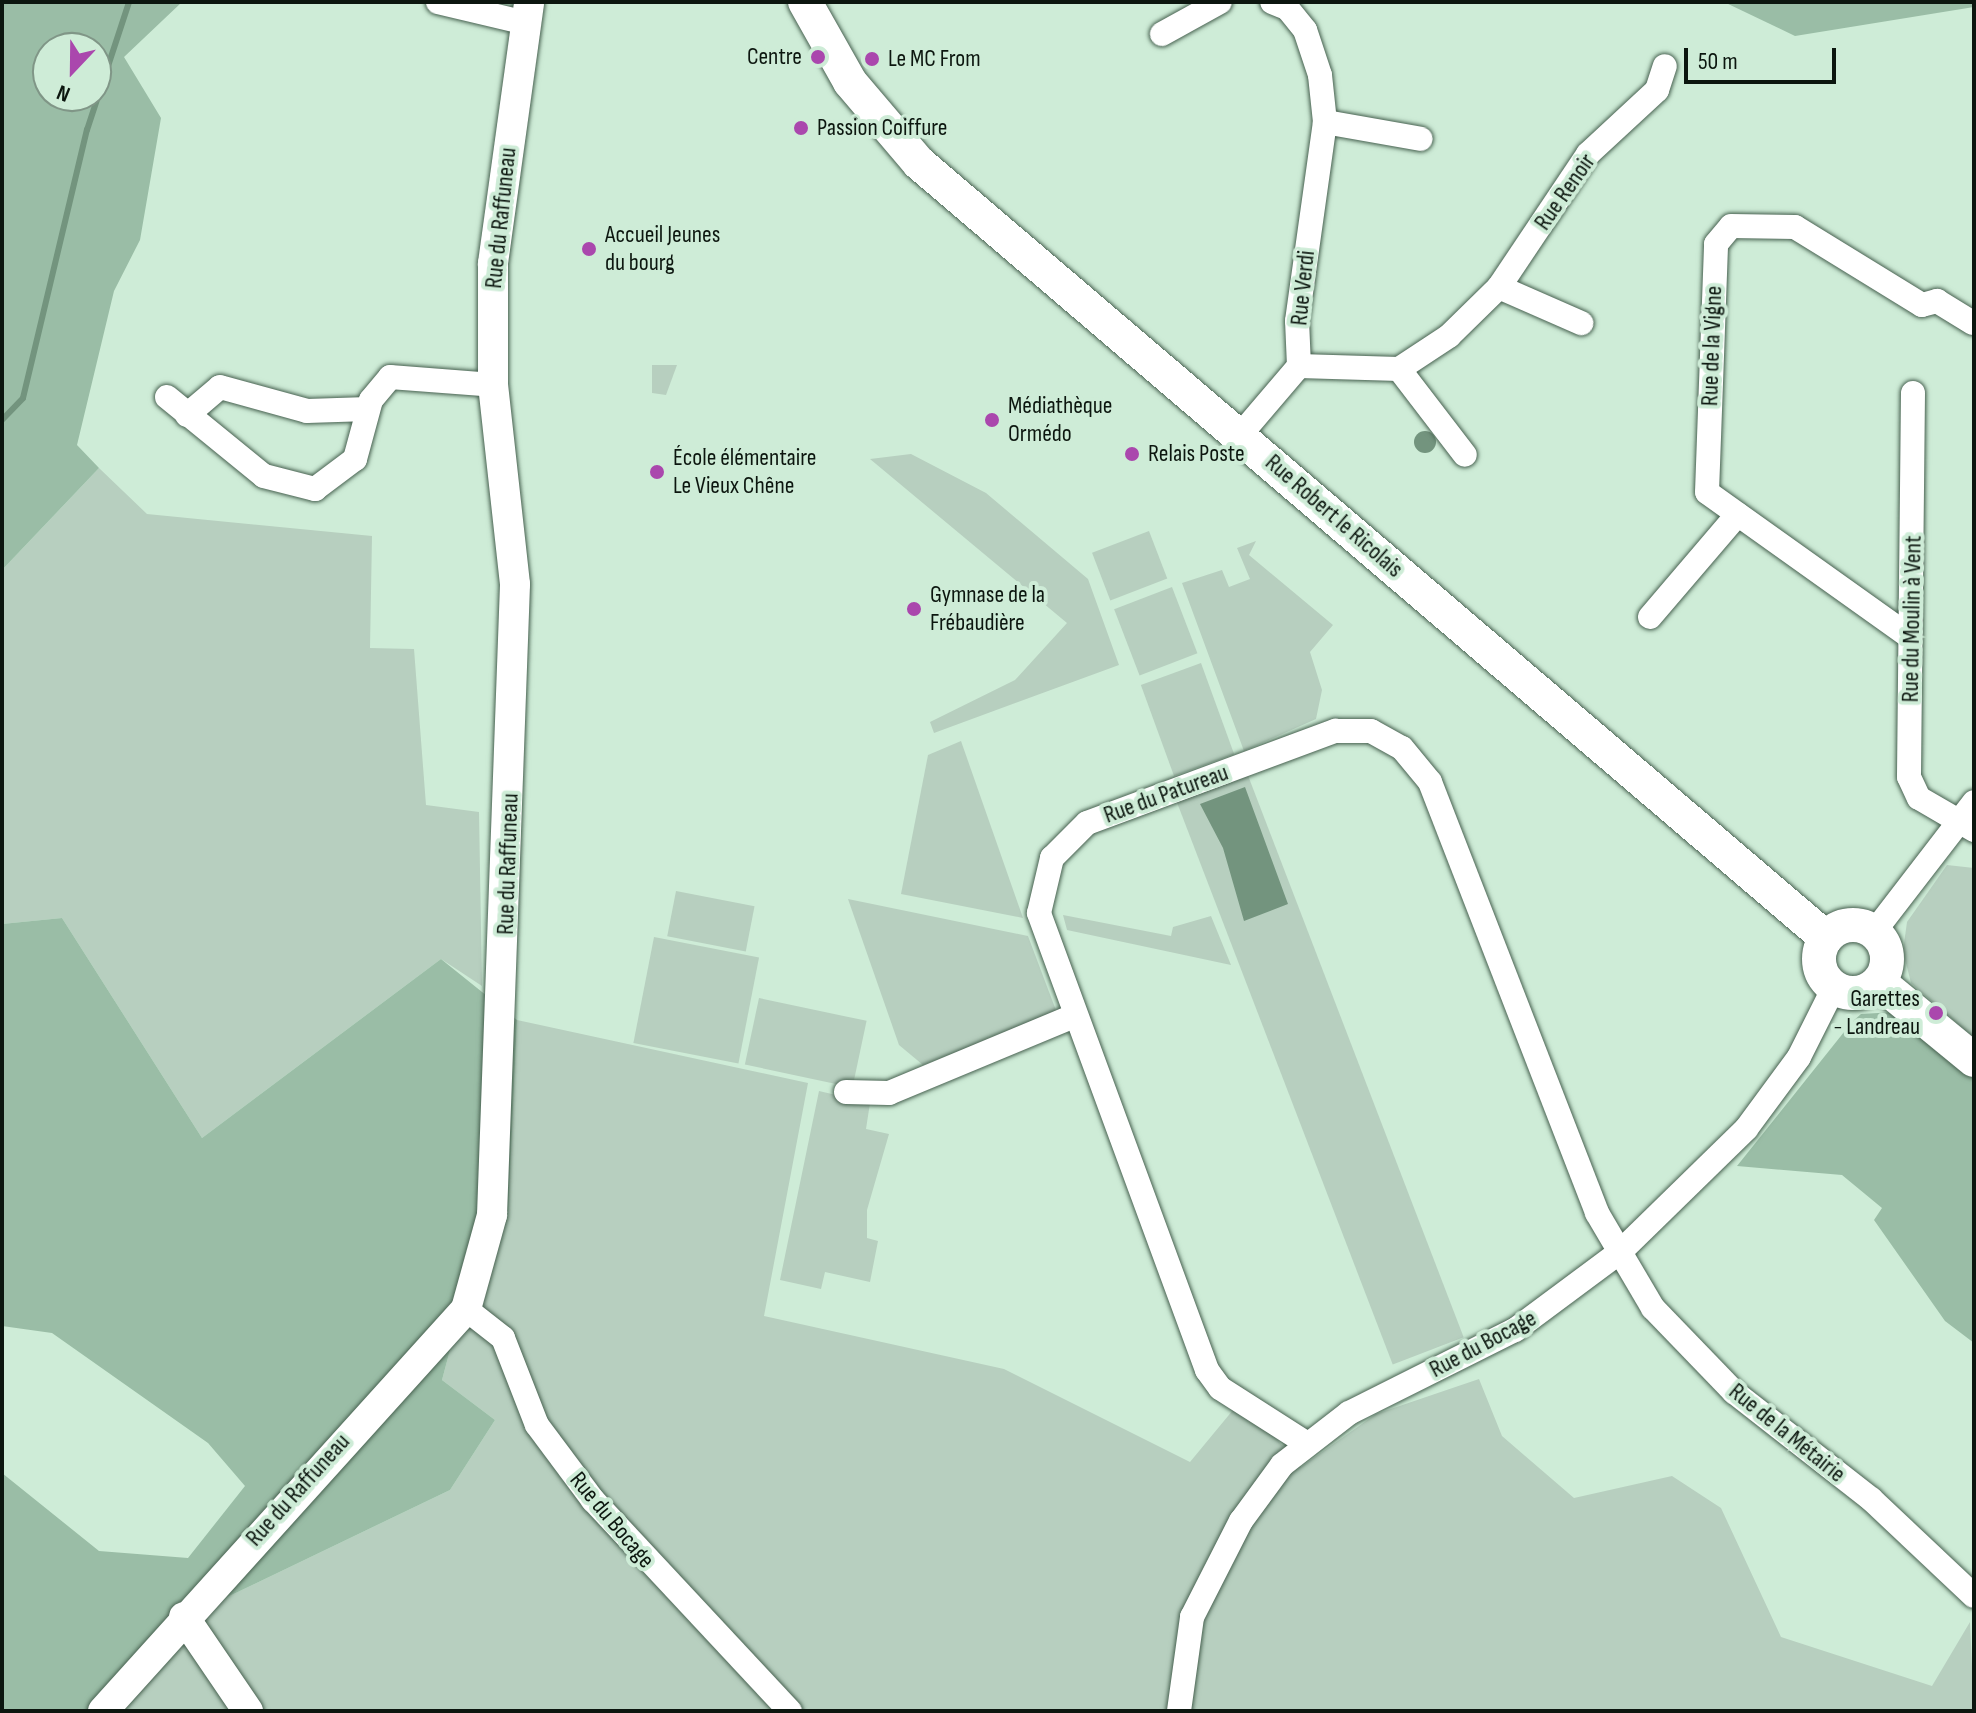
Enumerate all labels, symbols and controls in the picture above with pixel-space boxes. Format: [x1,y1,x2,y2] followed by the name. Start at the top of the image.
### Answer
[32,32,112,112] north arrow
[1688,32,1840,82] scale bar
[747,43,802,71] place label: Centre
[888,45,981,73] place label: Le MC From
[1698,47,1738,76] text: 50 m
[809,48,827,66] marker: Centre
[863,50,881,68] marker: Le MC From
[53,78,74,108] text: N
[817,114,947,142] place label: Passion Coiffure
[792,119,810,137] marker: Passion Coiffure
[479,146,523,290] street label: Rue du Raffuneau
[1528,148,1602,236] street label: Rue Renoir
[605,221,720,277] place label: Accueil Jeunes du bourg
[580,240,598,258] marker: Accueil Jeunes du bourg
[1285,249,1321,327] street label: Rue Verdi
[1696,285,1728,407] street label: Rue de la Vigne
[1008,392,1113,448] place label: Médiathèque Ormédo
[983,411,1001,429] marker: Médiathèque Ormédo
[1148,440,1245,468] place label: Relais Poste
[673,444,816,500] place label: École élémentaire Le Vieux Chêne
[1123,445,1141,463] marker: Relais Poste
[1259,448,1409,584] street label: Rue Robert le Ricolais
[648,463,666,481] marker: École élémentaire Le Vieux Chêne
[1896,535,1928,703] street label: Rue du Moulin à Vent
[930,581,1045,637] place label: Gymnase de la Frébaudière
[905,600,923,618] marker: Gymnase de la Frébaudière
[1100,758,1232,830] street label: Rue du Patureau
[491,793,525,935] street label: Rue du Raffuneau
[1834,985,1920,1041] place label: Garettes - Landreau
[1927,1004,1945,1022] marker: Garettes - Landreau
[1425,1304,1541,1384] street label: Rue du Bocage
[1723,1377,1851,1489] street label: Rue de la Métairie
[240,1428,356,1552] street label: Rue du Raffuneau
[563,1466,661,1574] street label: Rue du Bocage

